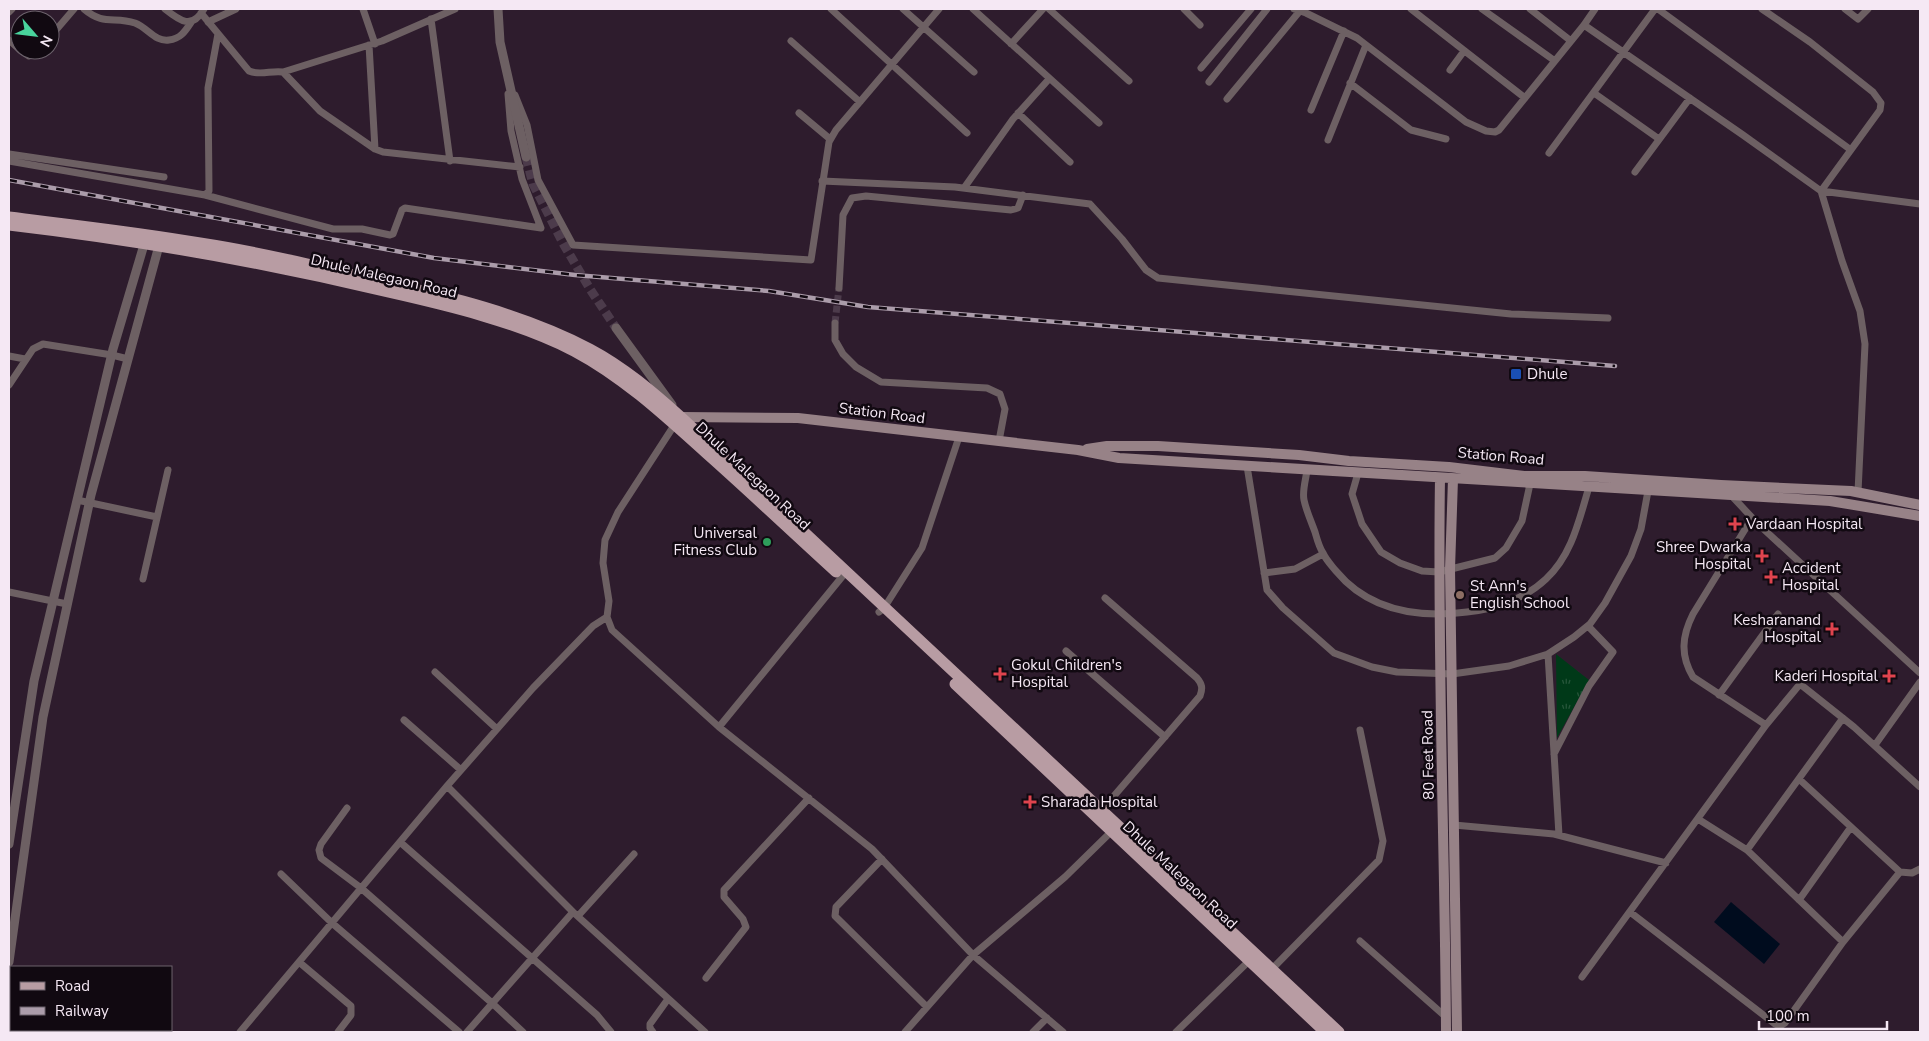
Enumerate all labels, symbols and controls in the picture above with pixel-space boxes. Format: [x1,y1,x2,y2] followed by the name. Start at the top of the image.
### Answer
[10,10,60,60] north arrow
[35,32,57,50] text: N
[309,249,459,303] street label: Dhule Malegaon Road
[1527,364,1567,384] place label: Dhule
[1509,367,1523,381] marker: Dhule
[838,398,926,428] street label: Station Road
[691,418,815,534] street label: Dhule Malegaon Road
[1457,442,1545,470] street label: Station Road
[1745,514,1863,534] place label: Vardaan Hospital
[1728,517,1742,531] marker: Vardaan Hospital
[674,523,758,560] place label: Universal Fitness Club
[761,536,773,548] marker: Universal Fitness Club
[1656,537,1752,574] place label: Shree Dwarka Hospital
[1755,549,1769,563] marker: Shree Dwarka Hospital
[1782,558,1841,595] place label: Accident Hospital
[1764,570,1778,584] marker: Accident Hospital
[1470,576,1570,613] place label: St Ann's English School
[1454,589,1466,601] marker: St Ann's English School
[1733,610,1822,647] place label: Kesharanand Hospital
[1825,622,1839,636] marker: Kesharanand Hospital
[1011,655,1122,692] place label: Gokul Children's Hospital
[1774,666,1879,686] place label: Kaderi Hospital
[993,667,1007,681] marker: Gokul Children's Hospital
[1882,669,1896,683] marker: Kaderi Hospital
[1417,710,1439,800] street label: 80 Feet Road
[1041,792,1158,812] place label: Sharada Hospital
[1023,795,1037,809] marker: Sharada Hospital
[1118,817,1242,933] street label: Dhule Malegaon Road
[10,966,172,1031] legend
[55,976,90,996] text: Road
[1759,998,1886,1030] scale bar
[55,1001,109,1021] text: Railway
[1766,1006,1810,1026] text: 100 m

